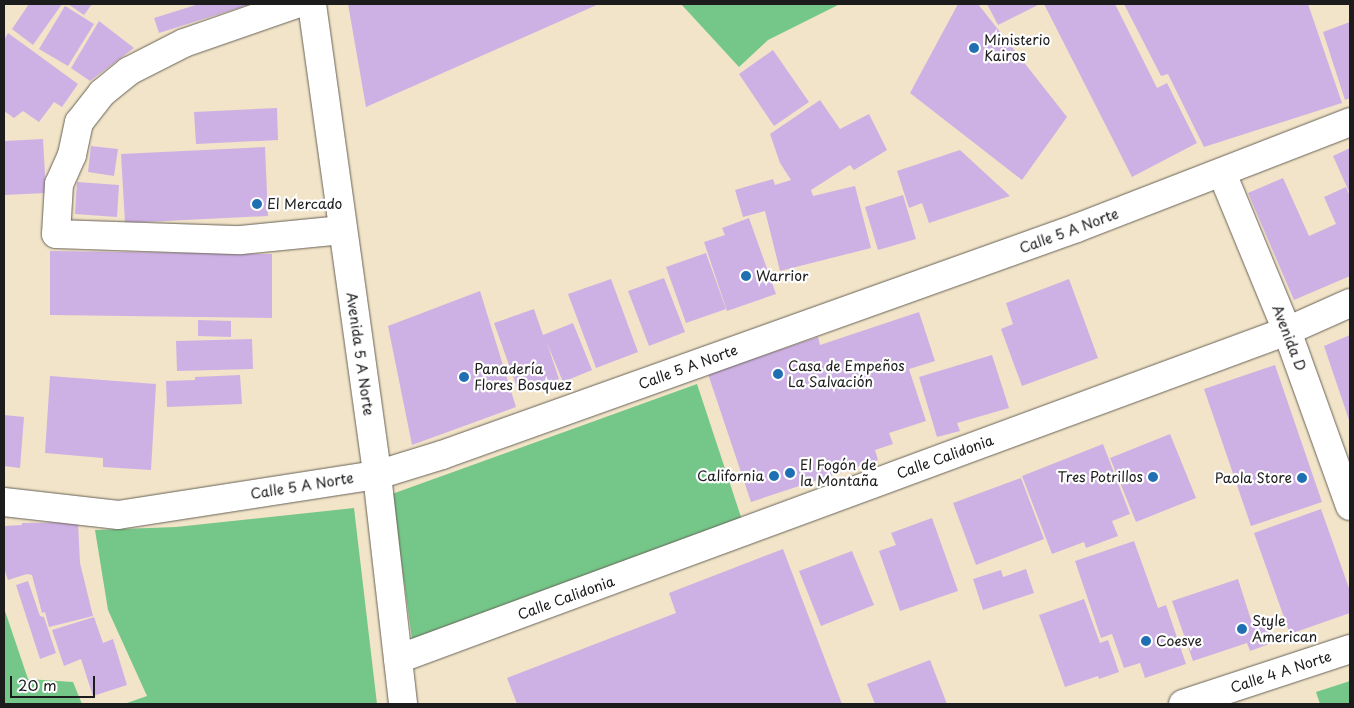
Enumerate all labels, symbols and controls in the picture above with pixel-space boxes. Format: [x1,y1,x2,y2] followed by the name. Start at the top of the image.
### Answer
[984,32,1050,64] place label: Ministerio Kairos
[968,42,980,54] marker: Ministerio Kairos
[267,196,343,212] place label: El Mercado
[251,198,263,210] marker: El Mercado
[1016,205,1122,257] street label: Calle 5 A Norte
[756,268,808,284] place label: Warrior
[740,270,752,282] marker: Warrior
[343,291,377,417] street label: Avenida 5 A Norte
[1269,303,1309,373] street label: Avenida D
[635,341,741,393] street label: Calle 5 A Norte
[788,358,907,391] place label: Casa de Empeños La Salvación
[474,361,572,394] place label: Panadería Flores Bosquez
[772,368,784,380] marker: Casa de Empeños La Salvación
[458,371,470,383] marker: Panadería Flores Bosquez
[894,432,996,482] street label: Calle Calidonia
[800,457,878,490] place label: El Fogón de la Montaña
[784,467,796,479] marker: El Fogón de la Montaña
[697,468,764,484] place label: California
[249,469,355,503] street label: Calle 5 A Norte
[1057,469,1143,485] place label: Tres Potrillos
[768,470,780,482] marker: California
[1215,470,1292,486] place label: Paola Store
[1147,471,1159,483] marker: Tres Potrillos
[1296,472,1308,484] marker: Paola Store
[515,573,617,623] street label: Calle Calidonia
[1252,613,1317,646] place label: Style American
[1236,623,1248,635] marker: Style American
[1156,633,1202,649] place label: Coesve
[1140,635,1152,647] marker: Coesve
[1228,648,1334,696] street label: Calle 4 A Norte
[12,666,98,698] scale bar
[18,673,57,696] text: 20 m

